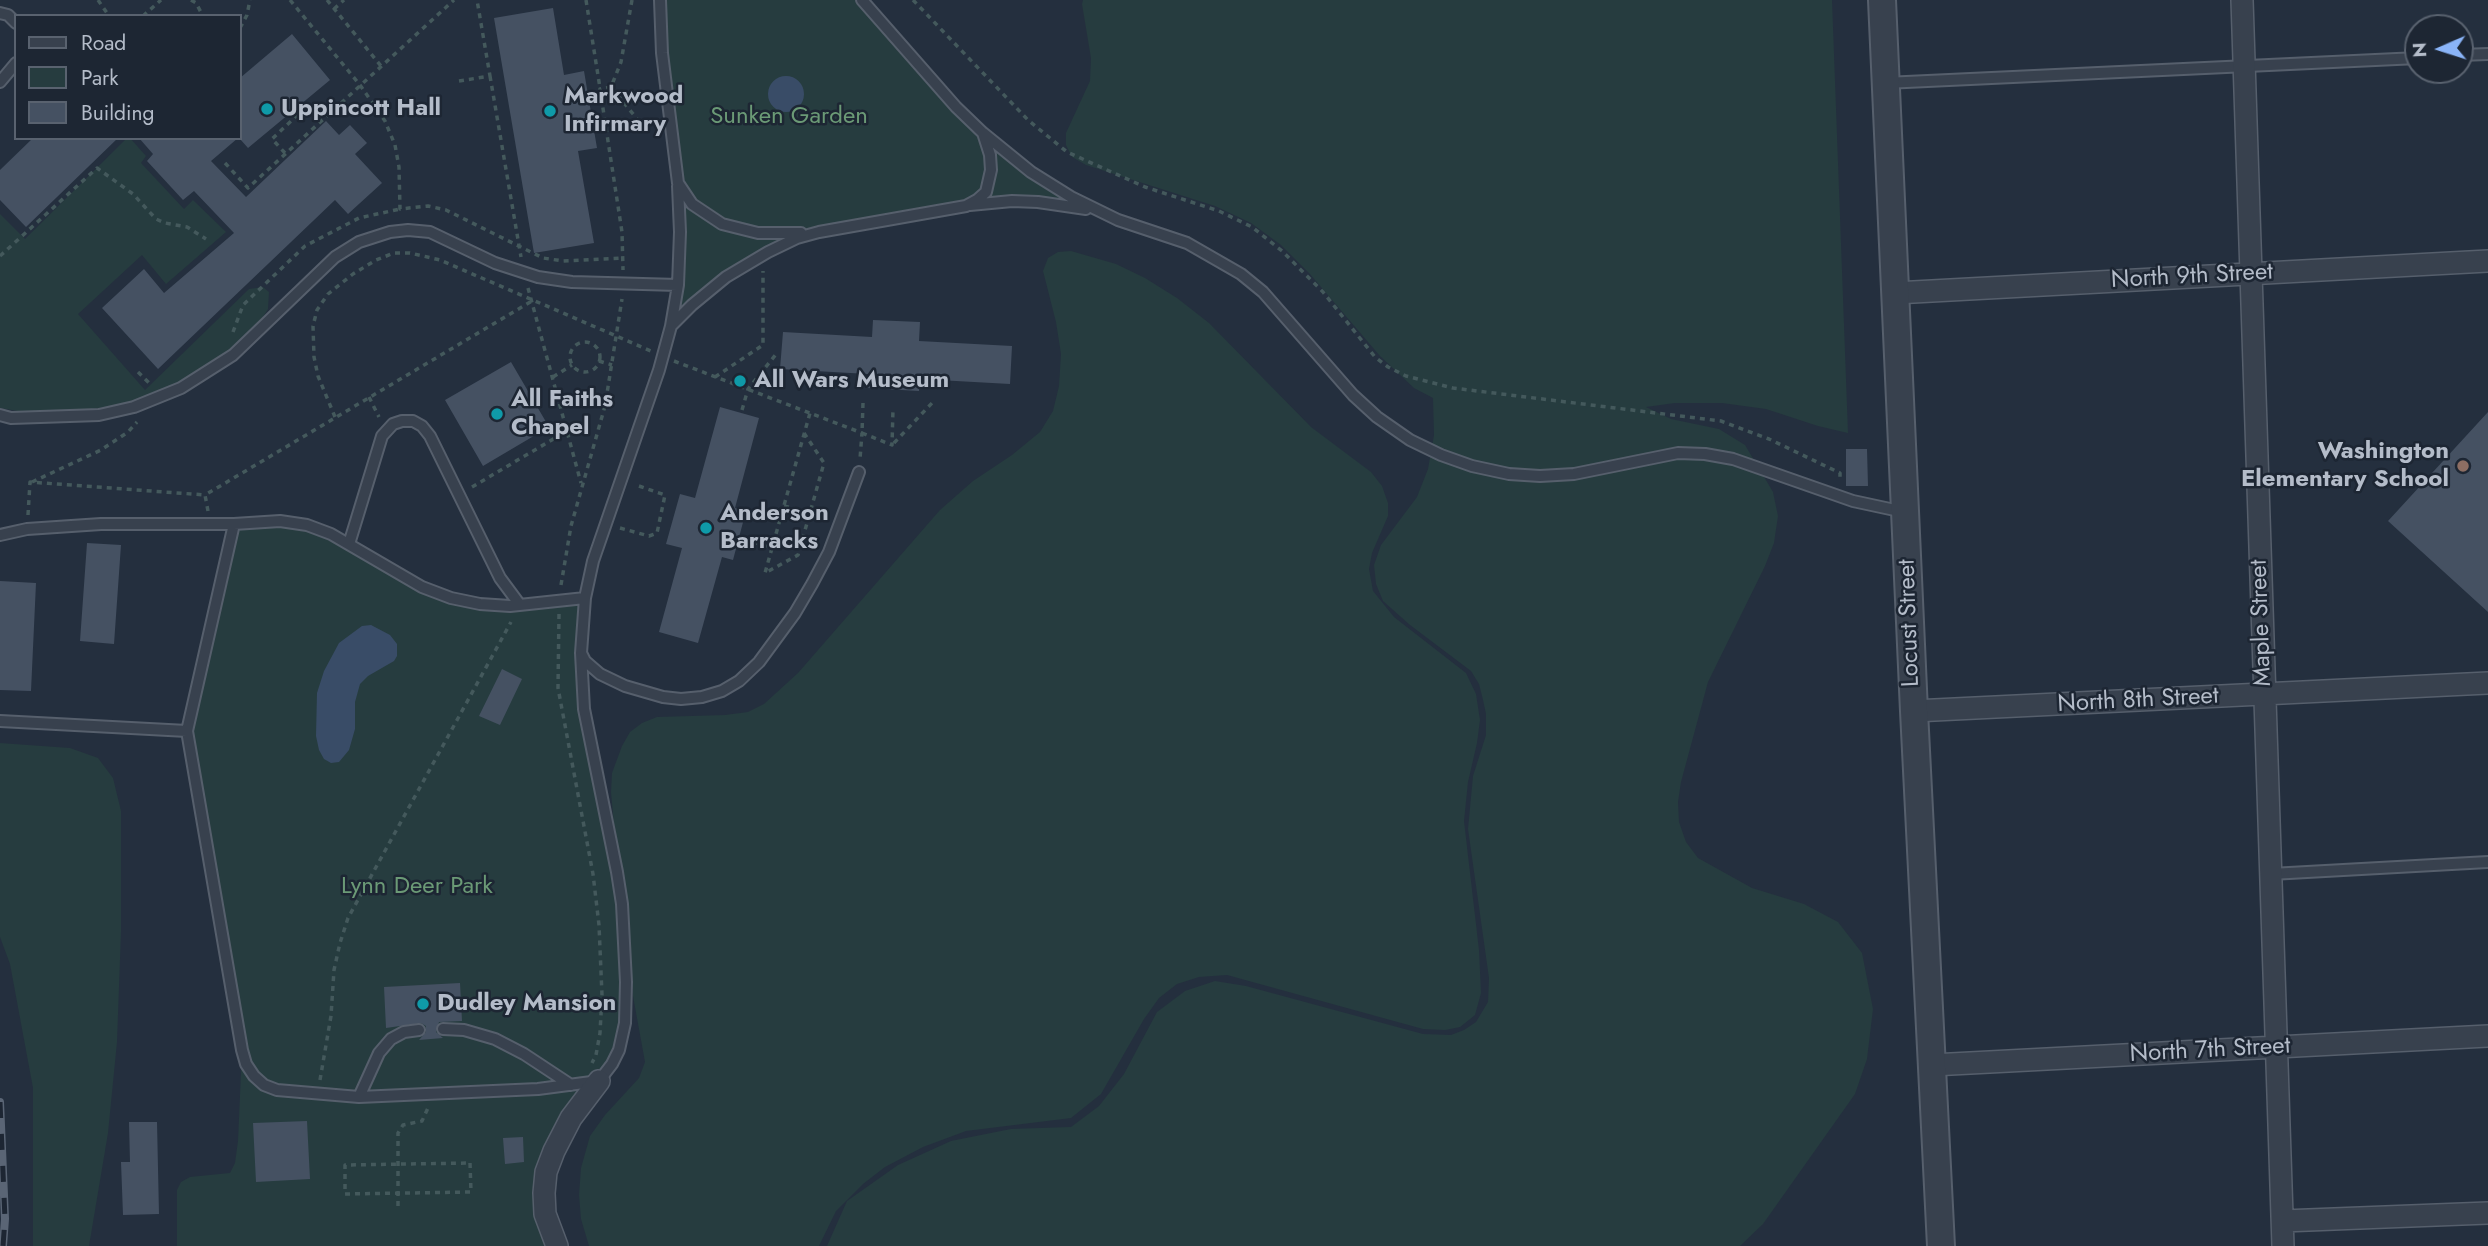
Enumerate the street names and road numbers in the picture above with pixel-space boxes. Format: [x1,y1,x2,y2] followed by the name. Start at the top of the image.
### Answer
[2110,258,2274,296] street label: North 9th Street
[1893,559,1927,687] street label: Locust Street
[2245,559,2279,687] street label: Maple Street
[2057,682,2219,720] street label: North 8th Street
[2129,1032,2291,1070] street label: North 7th Street

